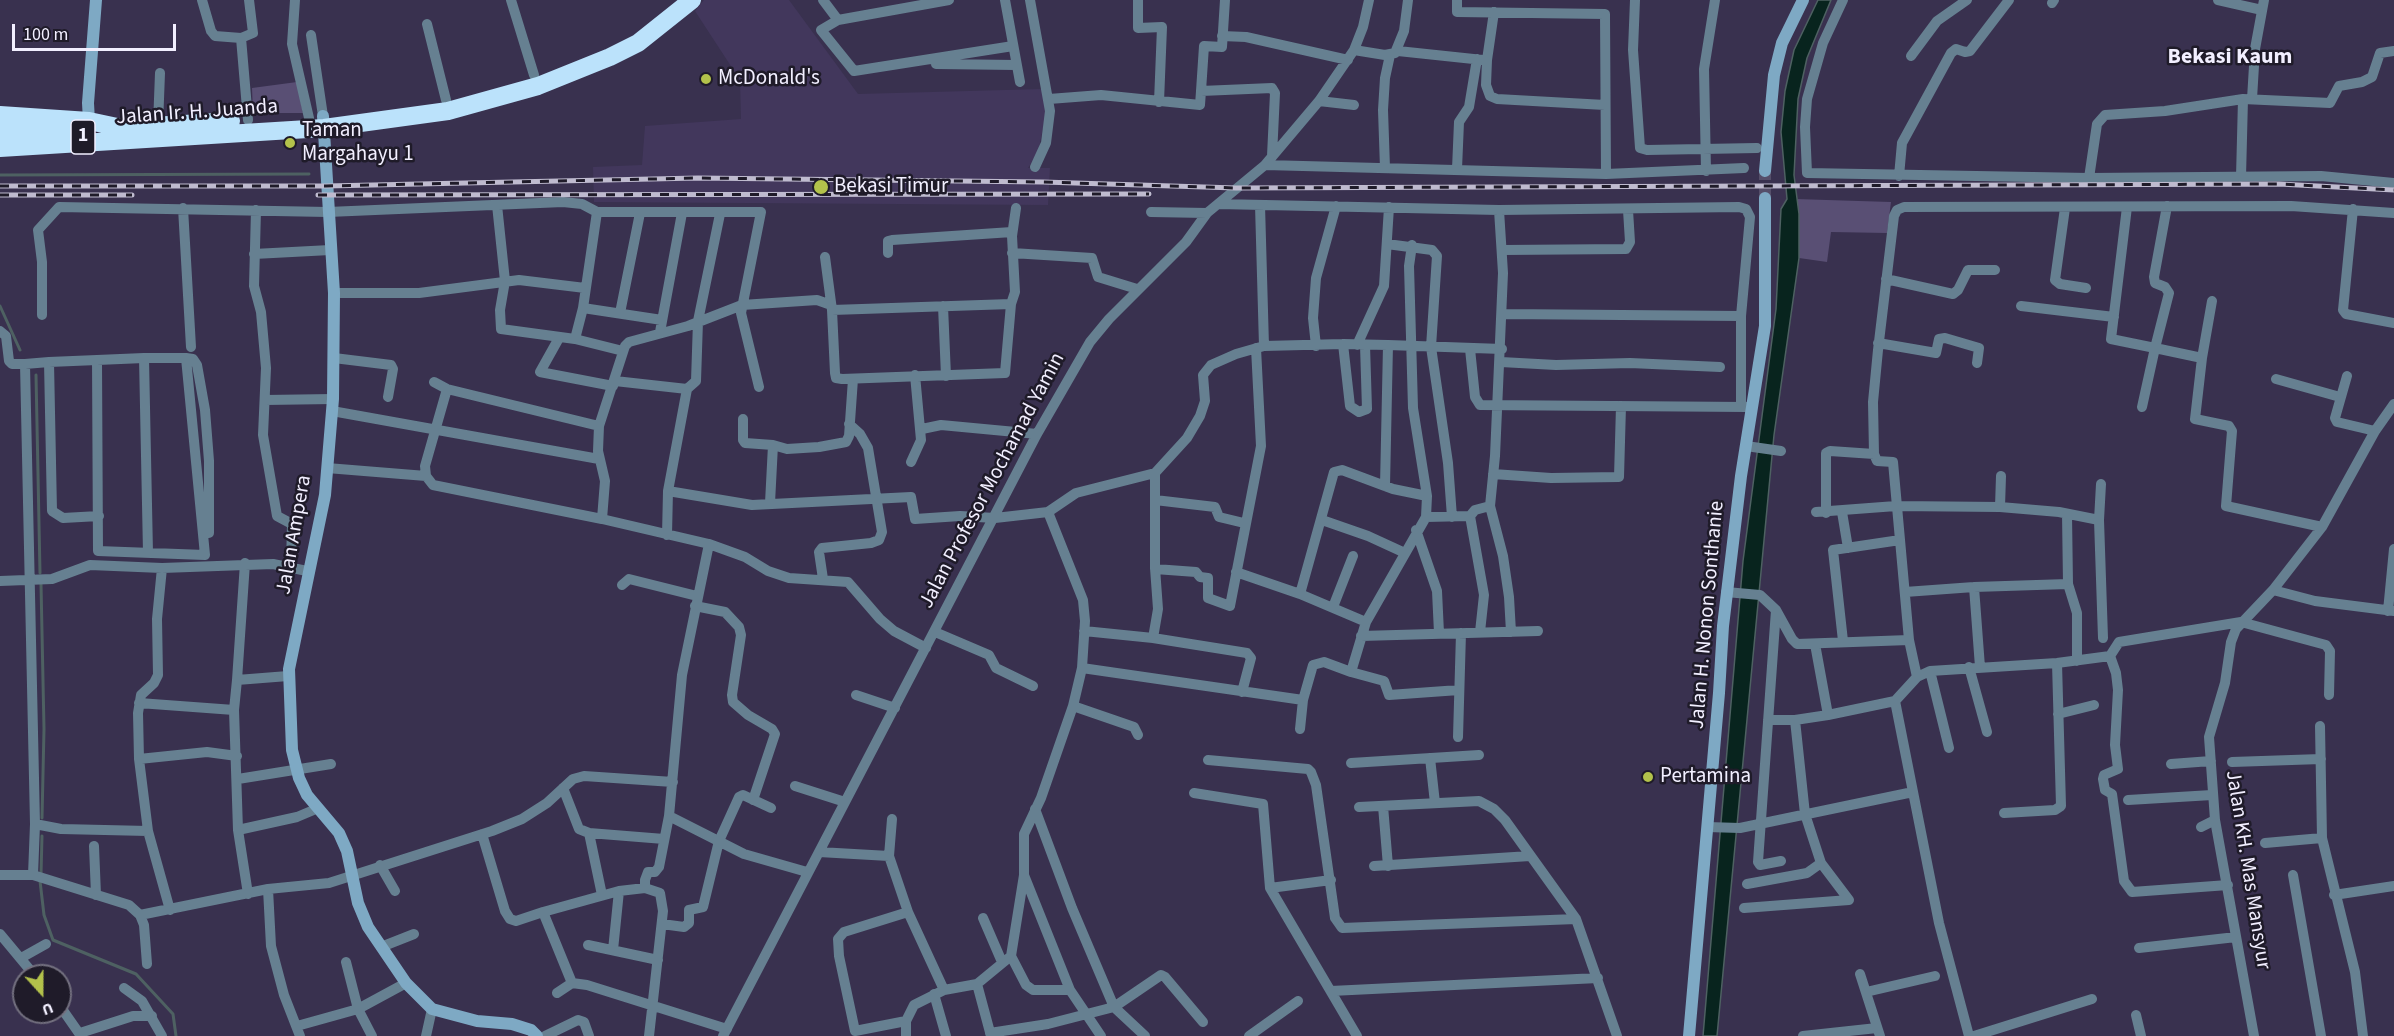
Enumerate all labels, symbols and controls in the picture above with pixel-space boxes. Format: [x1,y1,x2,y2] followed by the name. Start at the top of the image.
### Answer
[15,12,178,50] scale bar
[23,22,68,47] text: 100 m
[2168,45,2292,71] district label: Bekasi Kaum
[718,66,820,92] place label: McDonald's
[699,72,713,86] marker: McDonald's
[115,95,279,131] street label: Jalan Ir. H. Juanda
[302,118,414,168] place label: Taman Margahayu 1
[71,120,95,154] road number: 1
[283,136,297,150] marker: Taman Margahayu 1
[834,174,948,200] place label: Bekasi Timur
[812,178,830,196] marker: Bekasi Timur
[915,349,1071,613] street label: Jalan Profesor Mochamad Yamin
[272,473,318,597] street label: Jalan Ampera
[1685,500,1731,730] street label: Jalan H. Nonon Sonthanie
[1660,764,1751,790] place label: Pertamina
[2219,769,2275,971] street label: Jalan KH. Mas Mansyur
[1641,770,1655,784] marker: Pertamina
[12,964,72,1024] north arrow
[39,997,57,1021] text: U

